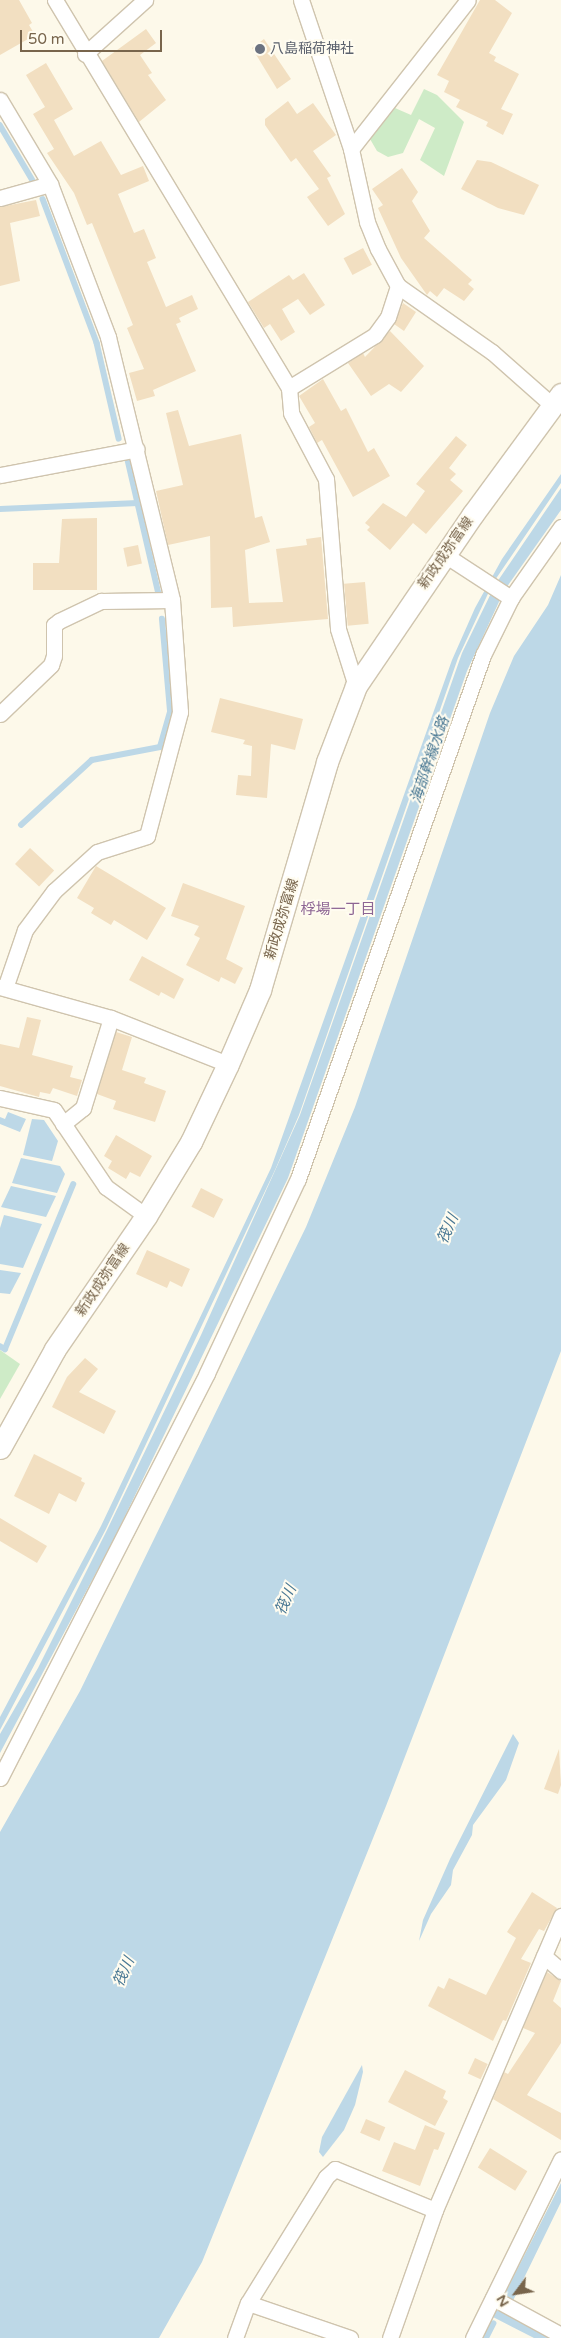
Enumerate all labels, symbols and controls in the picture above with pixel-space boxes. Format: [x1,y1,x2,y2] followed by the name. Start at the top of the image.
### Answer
[22,20,165,52] scale bar
[28,30,65,48] text: 50 m
[270,41,354,57] place label: 八島稲荷神社
[254,43,266,55] marker: 八島稲荷神社
[415,514,477,592] street label: 新政成弥富線
[407,715,453,805] water label: 海部幹線水路
[262,876,302,962] street label: 新政成弥富線
[301,901,375,919] district label: 桴場一丁目
[434,1212,462,1246] water label: 筏川
[73,1240,133,1320] street label: 新政成弥富線
[272,1583,300,1617] water label: 筏川
[110,1955,138,1989] water label: 筏川
[491,2268,541,2318] north arrow
[493,2292,513,2310] text: N

